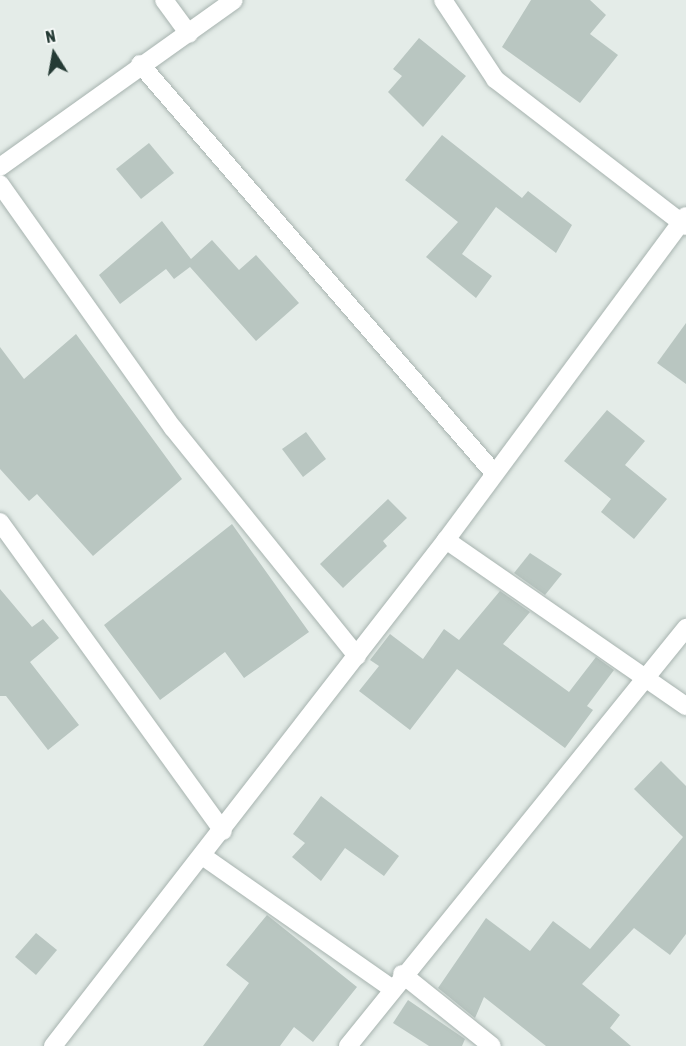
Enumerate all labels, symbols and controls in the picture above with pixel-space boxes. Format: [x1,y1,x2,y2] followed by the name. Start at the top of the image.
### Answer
[24,24,84,84] north arrow
[44,27,57,46] text: N

